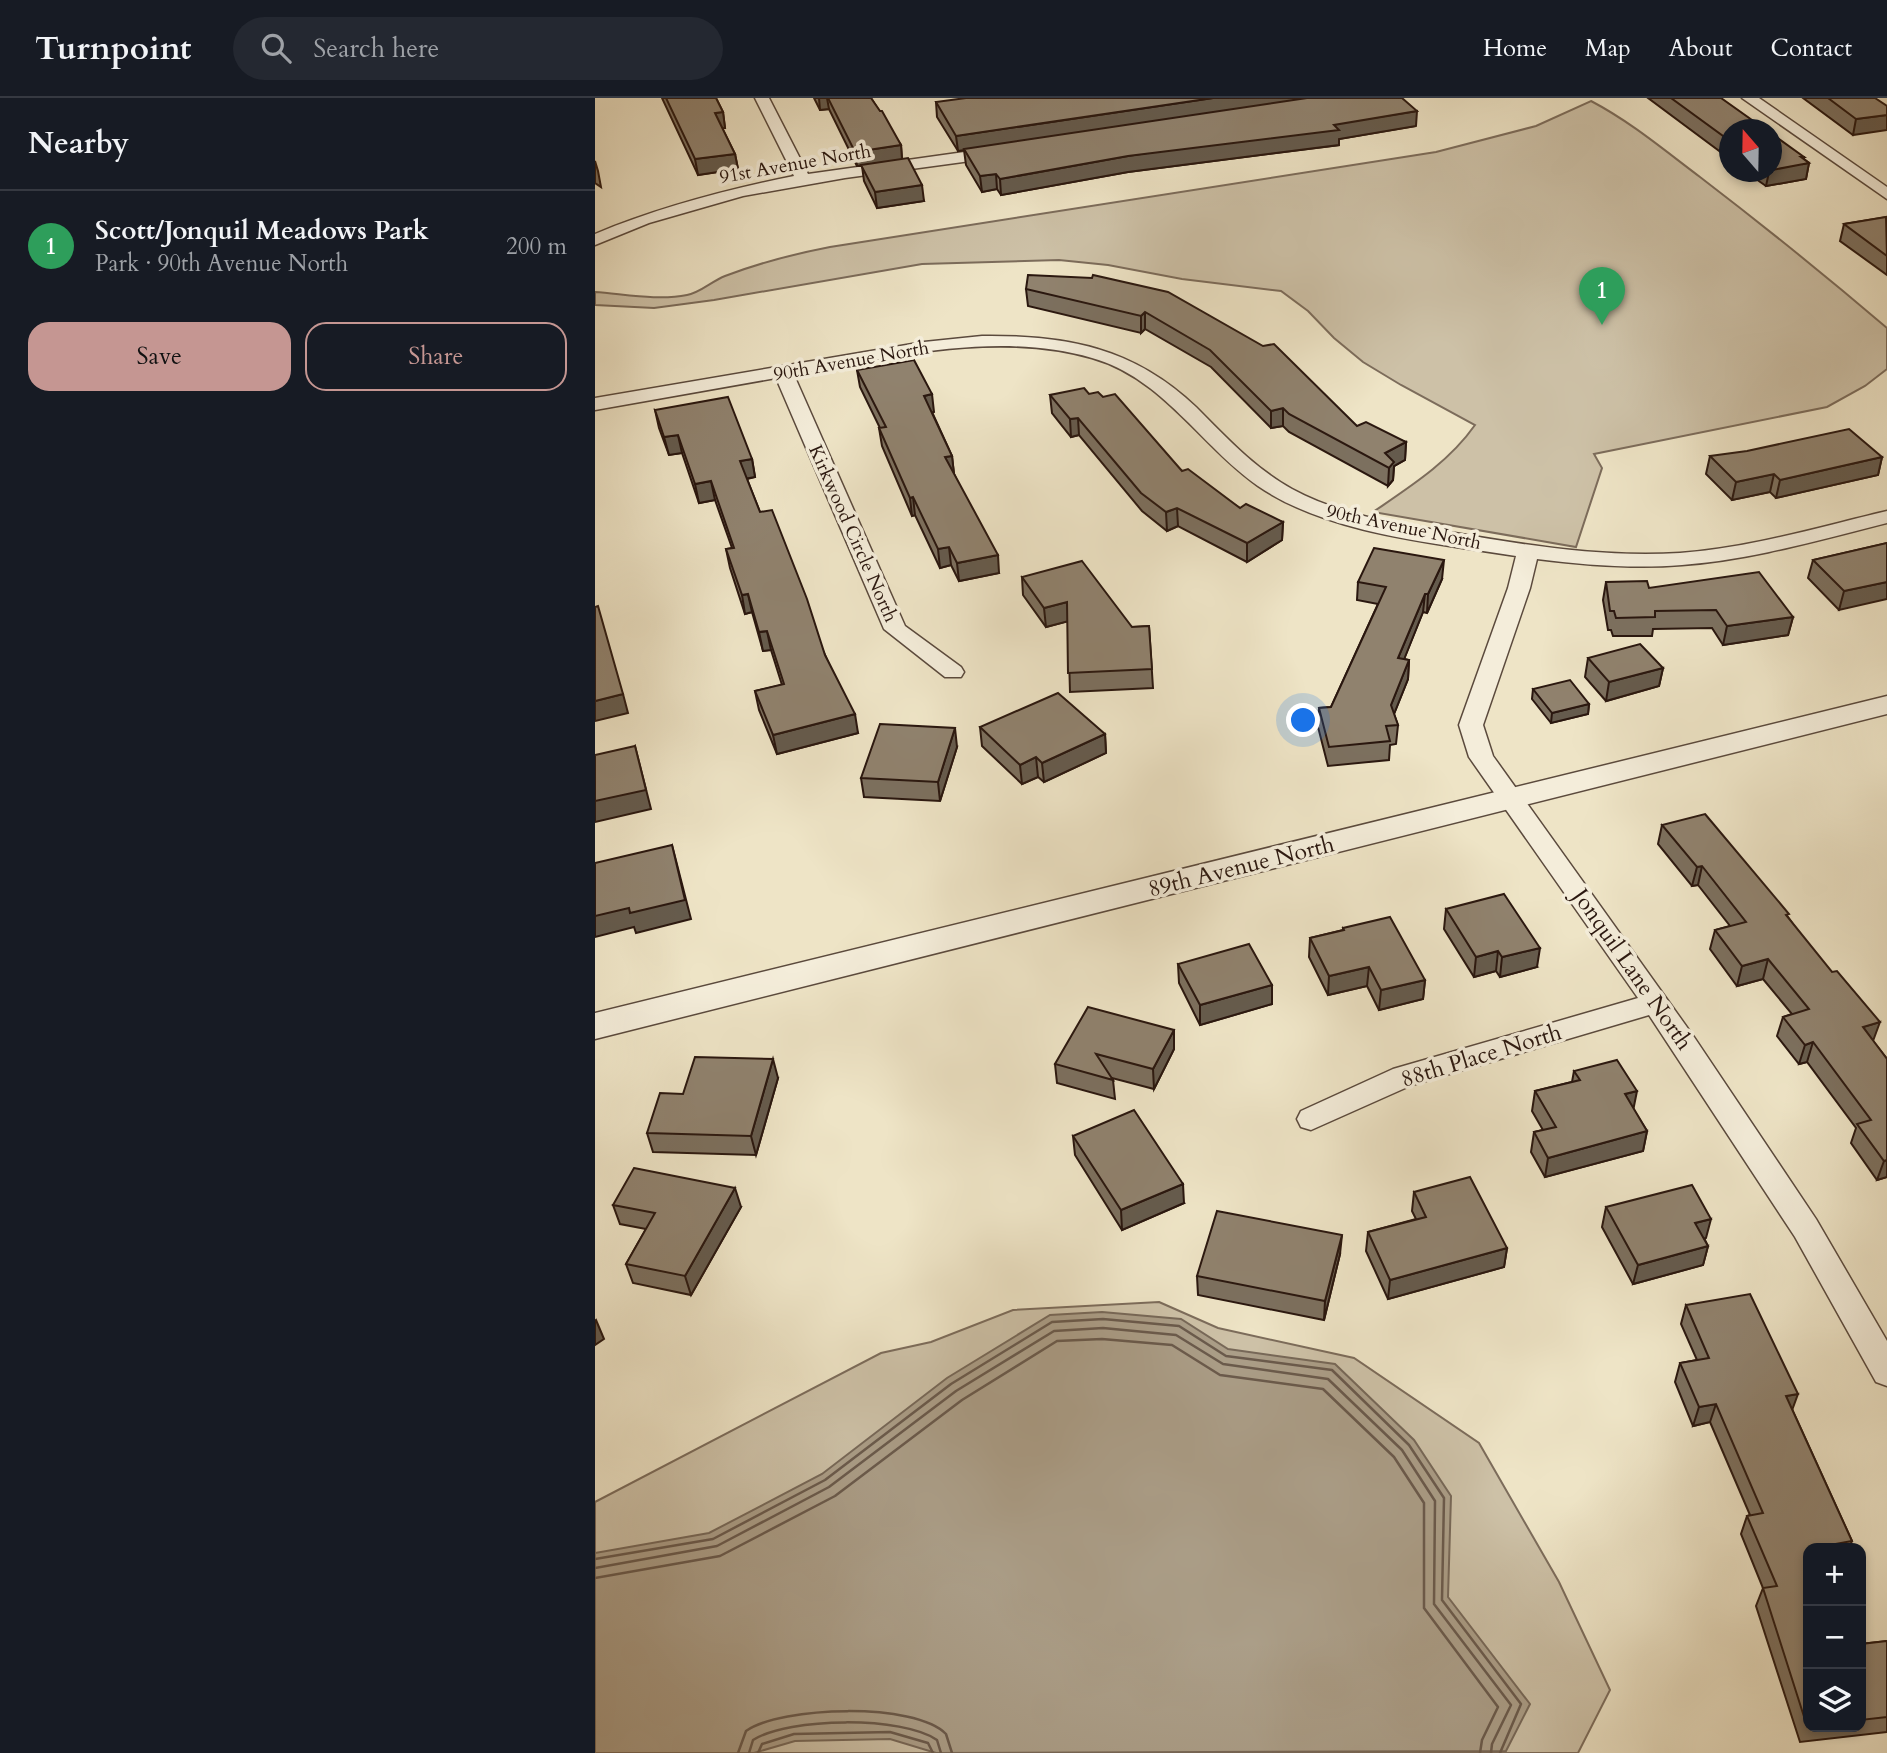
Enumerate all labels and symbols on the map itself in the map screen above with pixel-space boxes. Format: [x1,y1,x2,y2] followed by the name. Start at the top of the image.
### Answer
[1719,119,1782,182] north arrow
[717,138,874,190] street label: 91st Avenue North
[1579,267,1625,325] pin: 1
[771,334,932,387] street label: 90th Avenue North
[802,441,904,627] street label: Kirkwood Circle North
[1324,498,1484,556] street label: 90th Avenue North
[1286,703,1320,737] your location
[1145,828,1338,905] street label: 89th Avenue North
[1564,880,1700,1057] street label: Jonquil Lane North
[1397,1016,1566,1095] street label: 88th Place North

